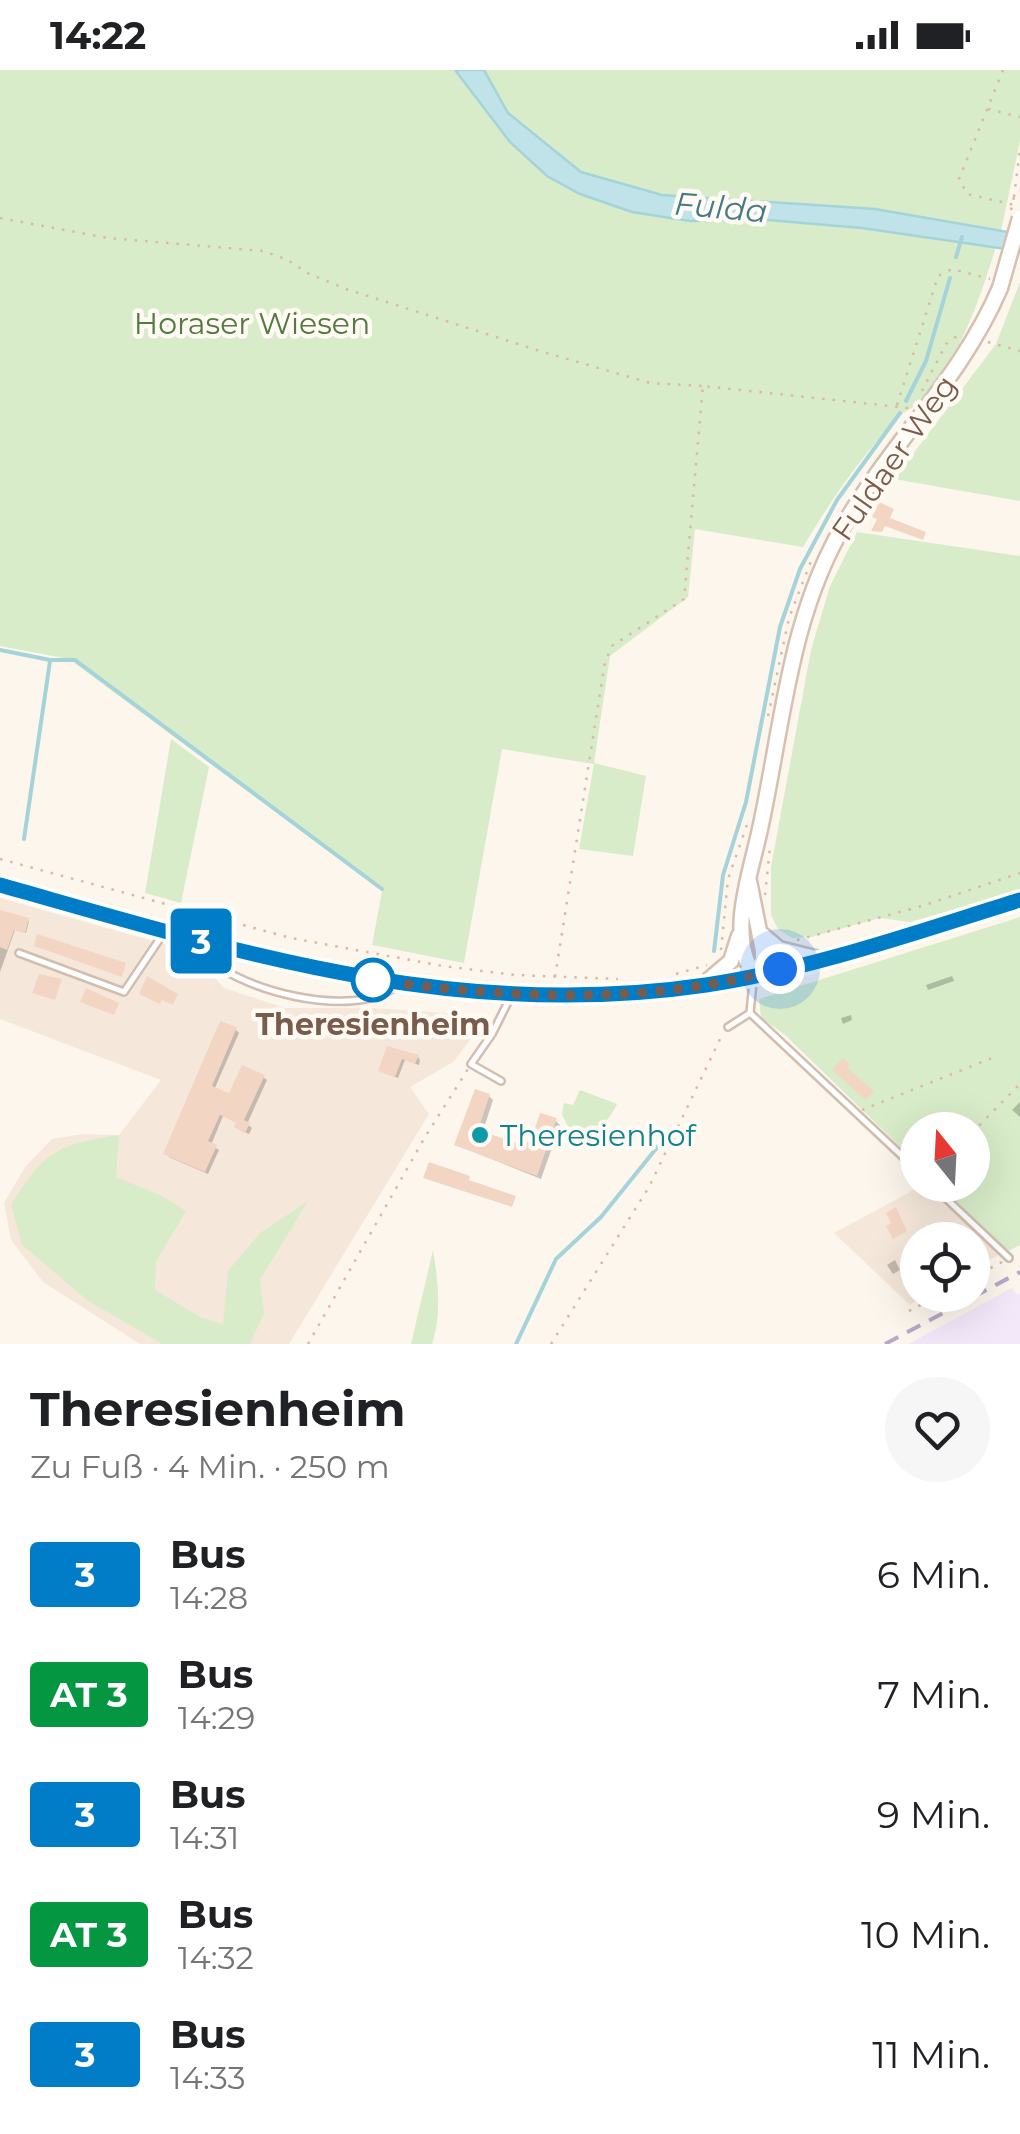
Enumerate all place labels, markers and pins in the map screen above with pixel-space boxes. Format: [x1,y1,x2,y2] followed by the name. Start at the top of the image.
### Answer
[352,959,394,1001] marker: Theresienheim
[256,1006,490,1043] place label: Theresienheim
[500,1117,698,1154] place label: Theresienhof
[469,1124,491,1146] marker: Theresienhof

